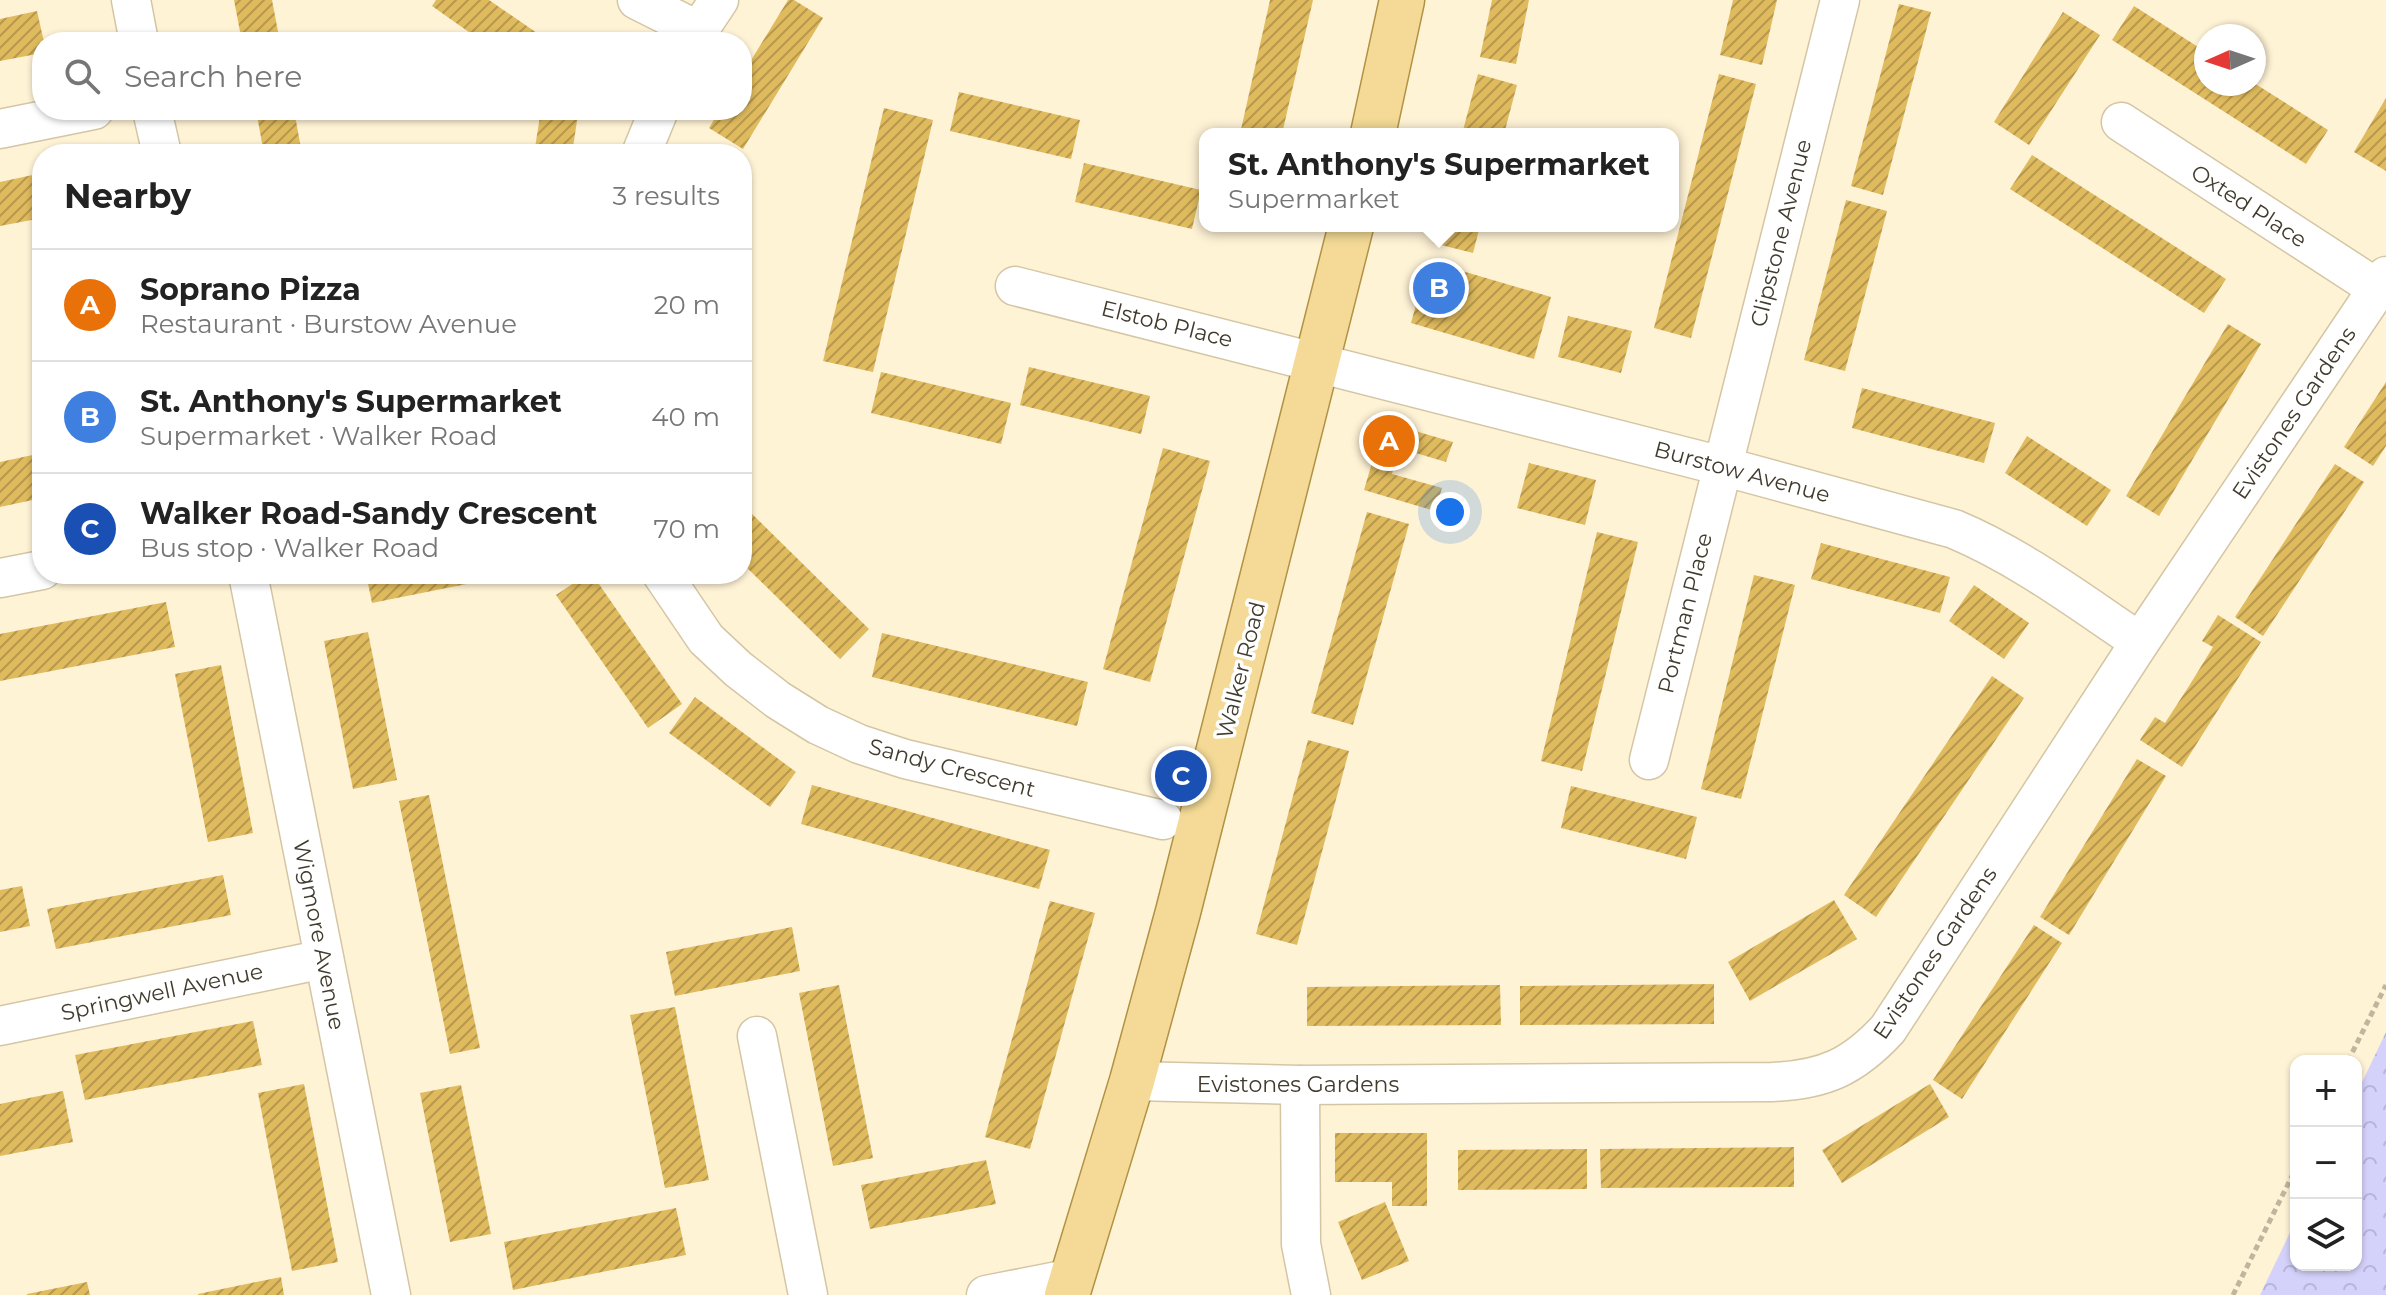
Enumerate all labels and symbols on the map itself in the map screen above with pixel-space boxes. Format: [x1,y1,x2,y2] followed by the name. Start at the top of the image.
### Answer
[2194,24,2266,96] north arrow
[1745,136,1817,330] street label: Clipstone Avenue
[2186,159,2312,253] street label: Oxted Place
[1413,258,1465,318] pin: B
[1098,295,1236,353] street label: Elstob Place
[2226,321,2362,504] street label: Evistones Gardens
[1363,411,1415,471] pin: A
[1651,436,1833,508] street label: Burstow Avenue
[1430,492,1470,532] your location
[1652,530,1718,696] street label: Portman Place
[1211,599,1271,741] street label: Walker Road
[866,733,1038,803] street label: Sandy Crescent
[1155,746,1207,806] pin: C
[287,838,351,1032] street label: Wigmore Avenue
[1867,861,2003,1044] street label: Evistones Gardens
[58,957,266,1027] street label: Springwell Avenue
[1197,1071,1399,1098] street label: Evistones Gardens

